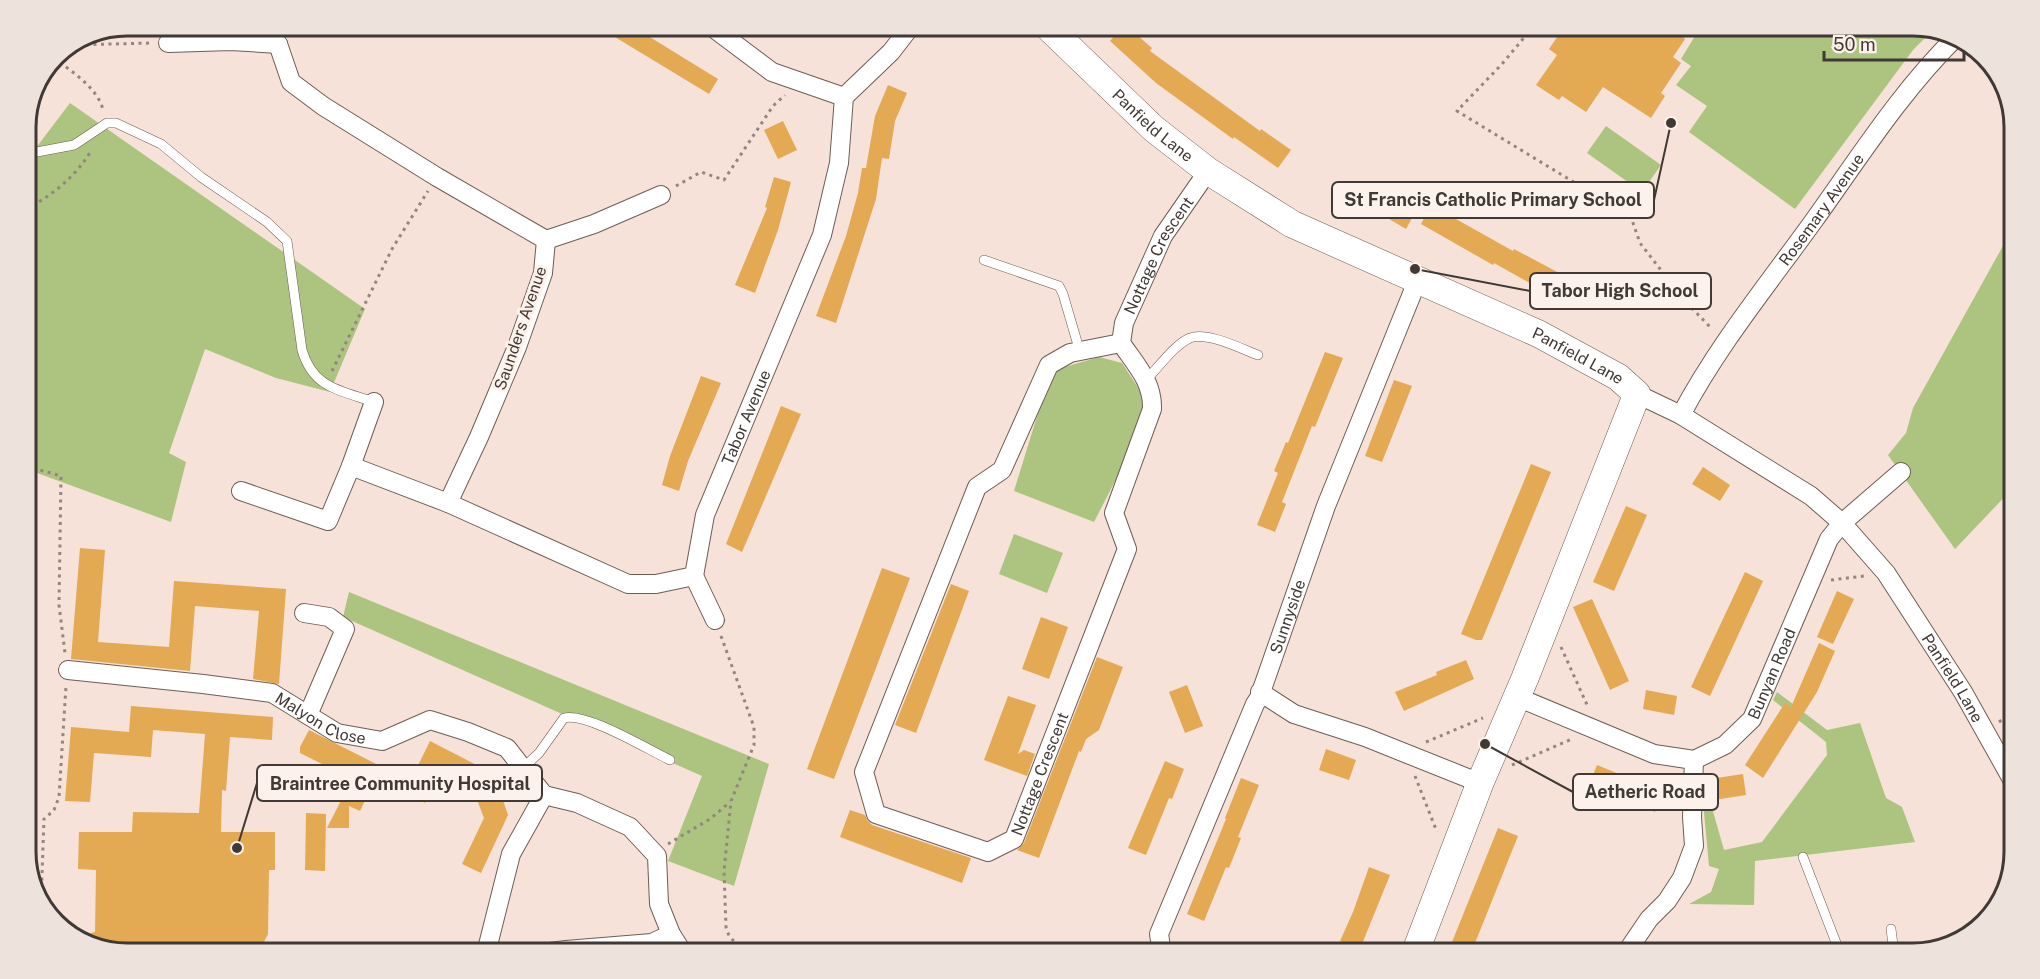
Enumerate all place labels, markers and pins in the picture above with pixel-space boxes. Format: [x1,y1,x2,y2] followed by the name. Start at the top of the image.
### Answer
[1332,182,1654,218] callout: St Francis Catholic Primary School
[1530,273,1711,309] callout: Tabor High School
[257,765,542,801] callout: Braintree Community Hospital
[1573,774,1718,810] callout: Aetheric Road

